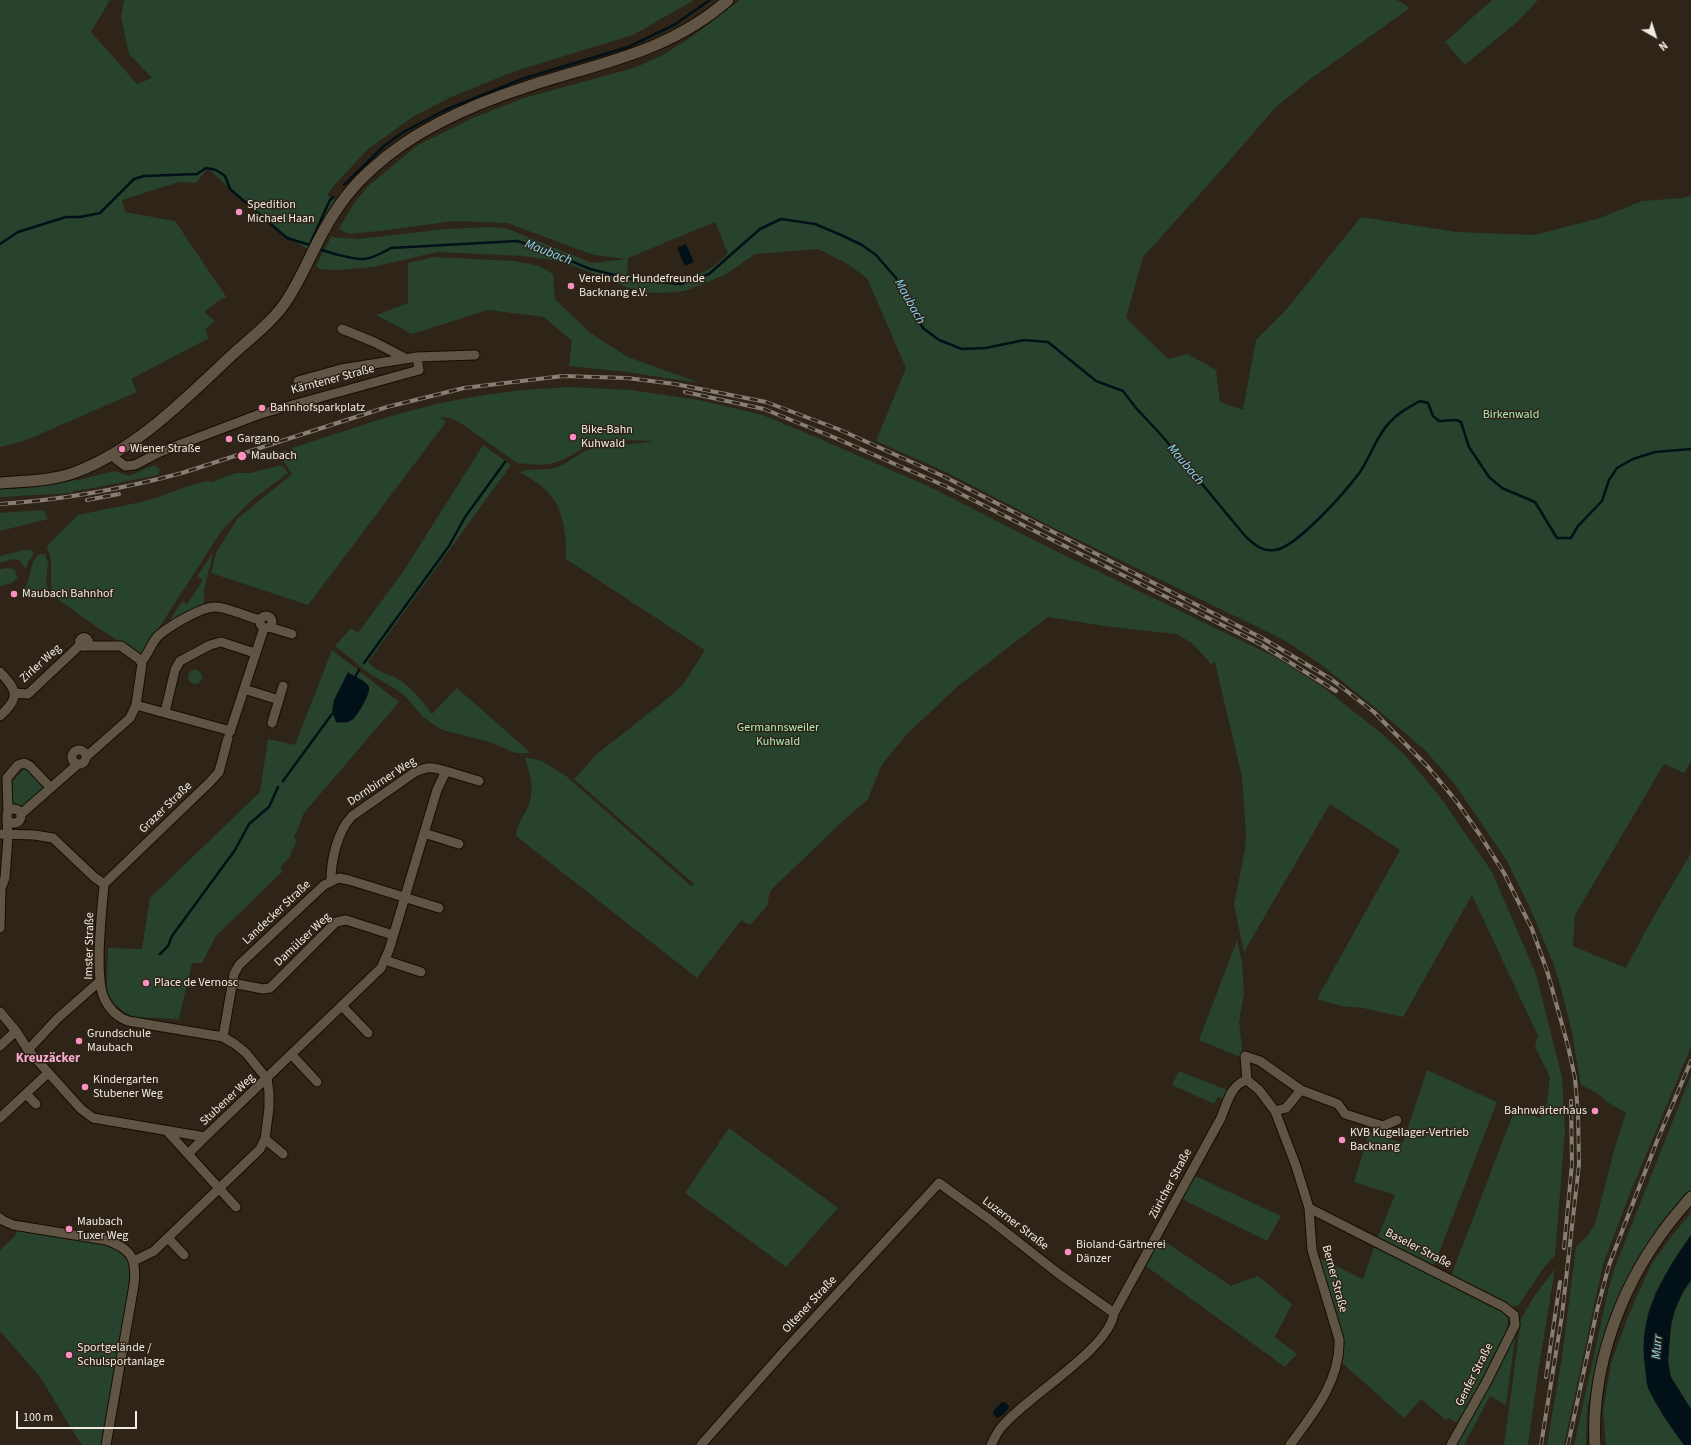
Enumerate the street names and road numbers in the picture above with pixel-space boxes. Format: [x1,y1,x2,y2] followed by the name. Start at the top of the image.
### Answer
[290,362,376,398] street label: Kärntener Straße
[17,642,65,686] street label: Zirler Weg
[345,755,419,809] street label: Dornbirner Weg
[137,779,195,837] street label: Grazer Straße
[240,878,314,948] street label: Landecker Straße
[272,910,334,970] street label: Damülser Weg
[82,912,98,980] street label: Imster Straße
[198,1071,258,1129] street label: Stubener Weg
[1146,1146,1196,1222] street label: Züricher Straße
[979,1194,1051,1254] street label: Luzerner Straße
[1382,1226,1454,1272] street label: Baseler Straße
[1318,1244,1350,1314] street label: Berner Straße
[780,1273,840,1337] street label: Oltener Straße
[1453,1341,1497,1409] street label: Genfer Straße

